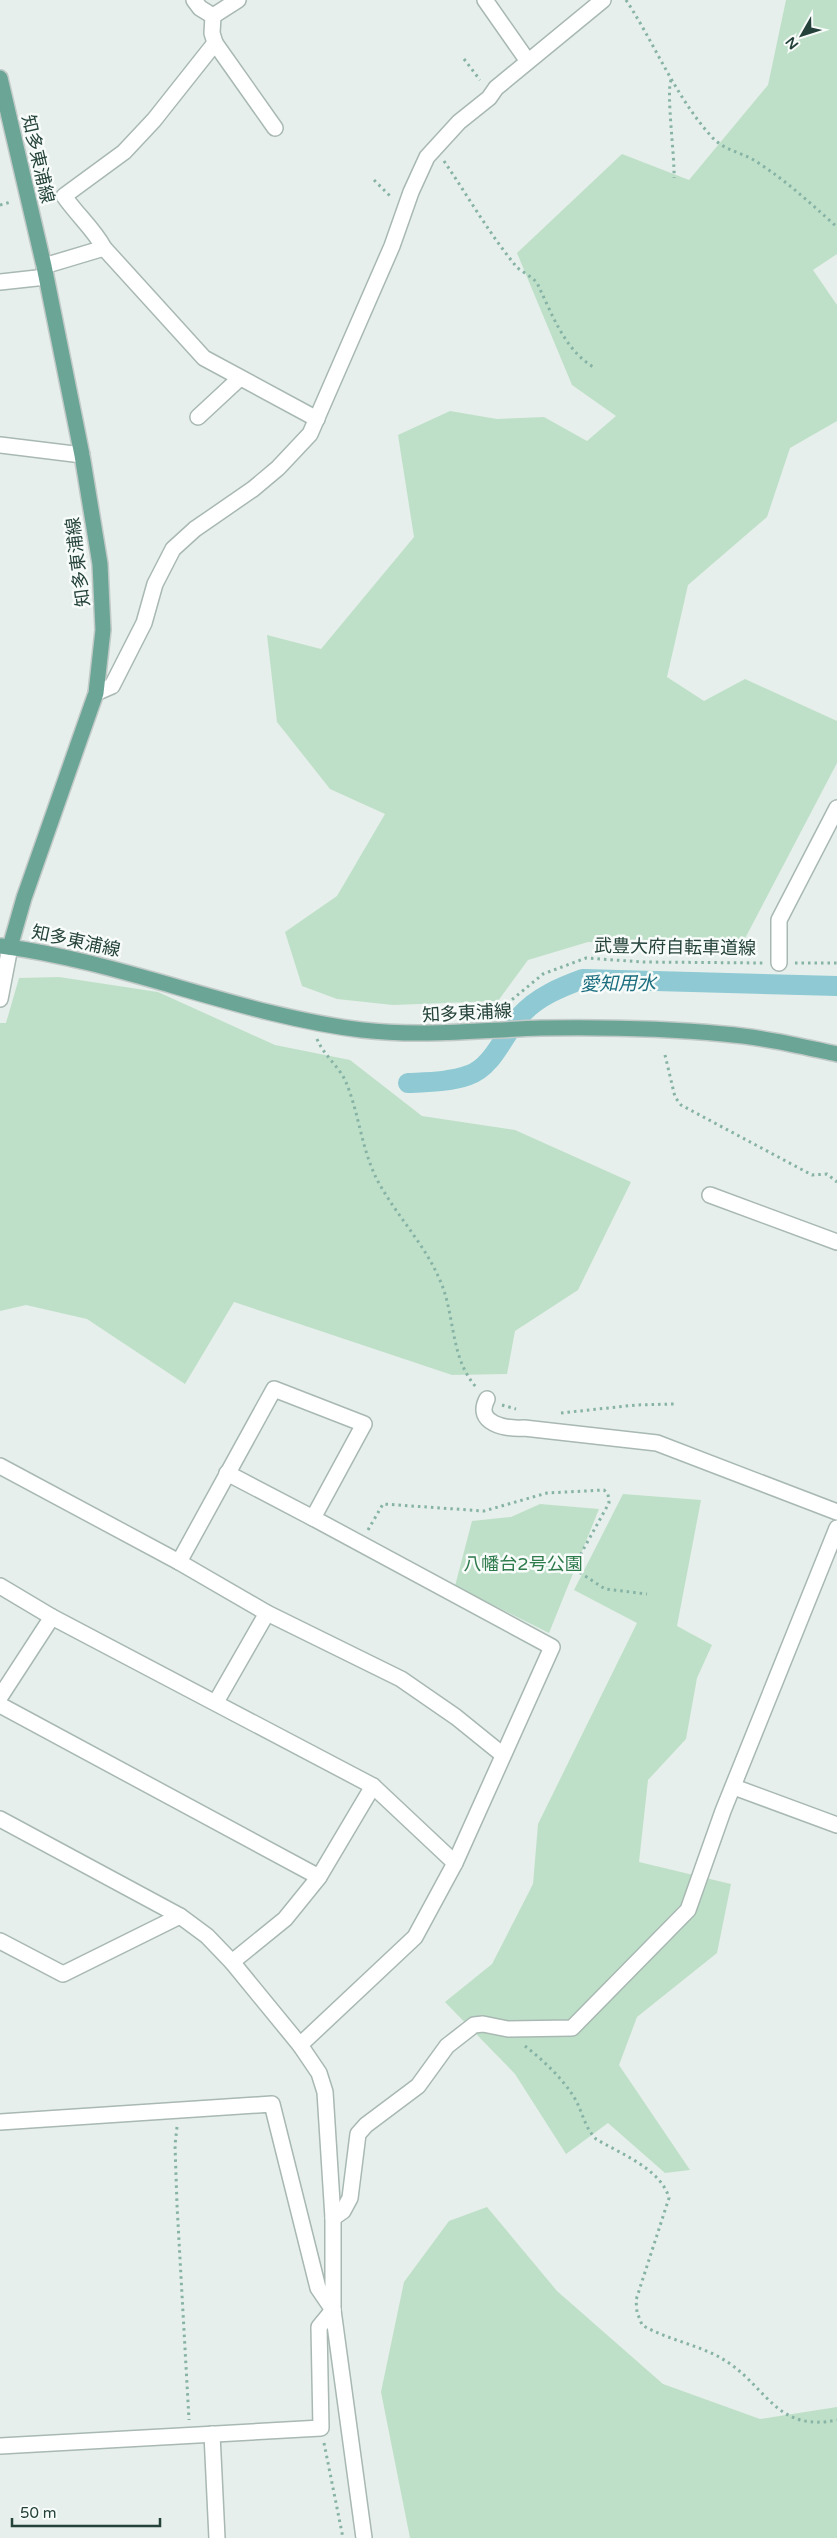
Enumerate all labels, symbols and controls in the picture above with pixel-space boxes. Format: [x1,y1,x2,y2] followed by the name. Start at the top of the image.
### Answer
[777,10,827,60] north arrow
[782,33,802,53] text: N
[17,113,59,205] street label: 知多東浦線
[62,516,94,608] street label: 知多東浦線
[30,921,122,961] street label: 知多東浦線
[594,935,756,959] street label: 武豊大府自転車道線
[580,972,658,996] water label: 愛知用水
[421,1000,513,1026] street label: 知多東浦線
[463,1553,583,1575] park label: 八幡台2号公園
[12,2496,160,2528] scale bar
[20,2504,57,2522] text: 50 m

